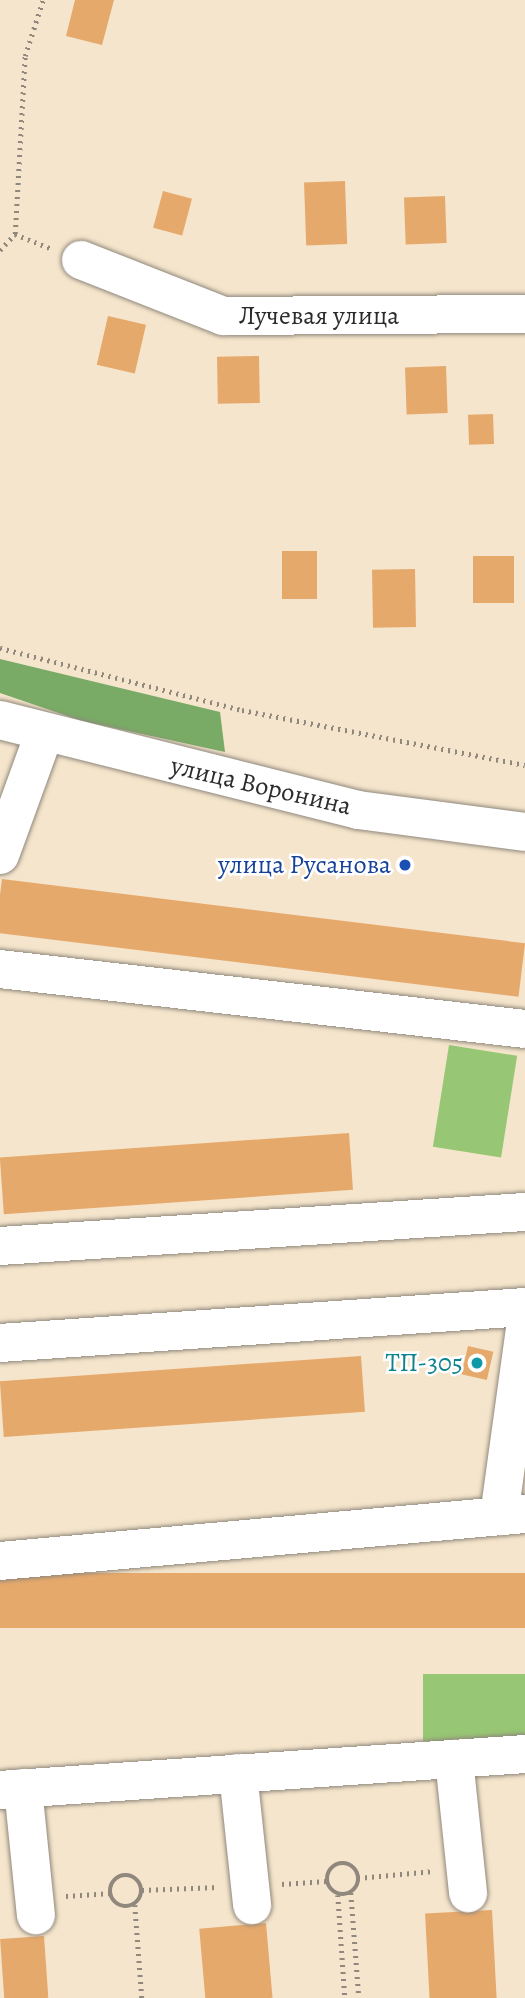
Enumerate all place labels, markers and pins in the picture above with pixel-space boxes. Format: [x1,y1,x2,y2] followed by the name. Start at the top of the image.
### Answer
[218,849,391,881] place label: улица Русанова
[397,857,413,873] marker: улица Русанова
[385,1347,463,1379] place label: ТП-305
[469,1355,485,1371] marker: ТП-305

